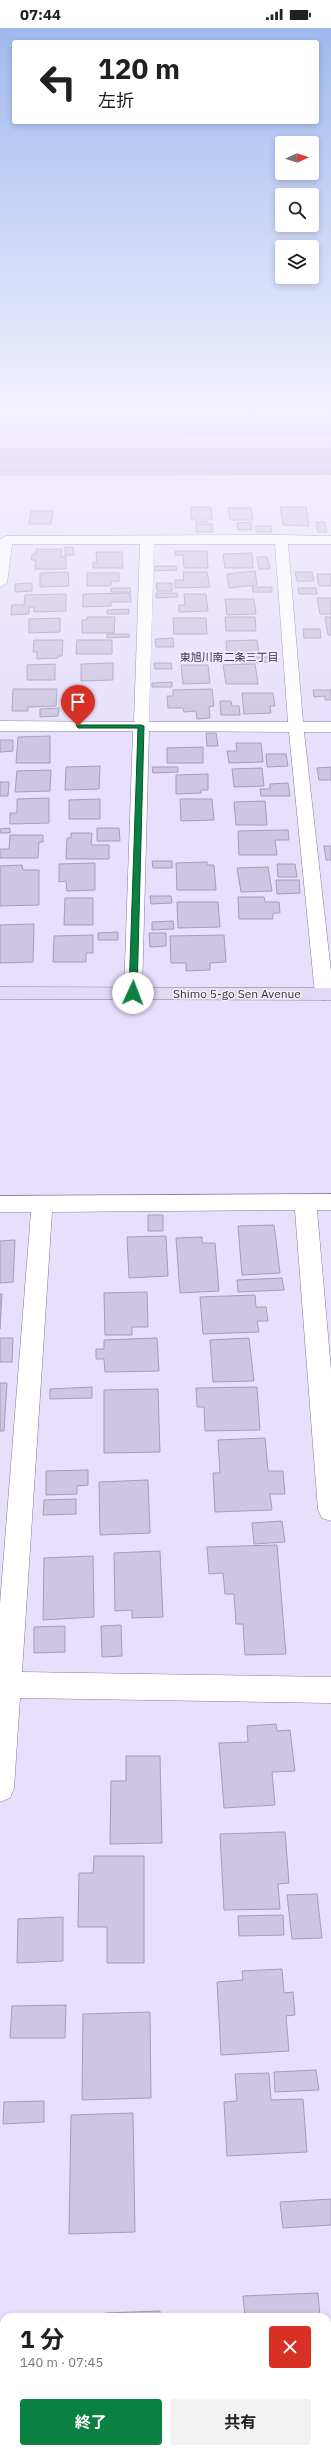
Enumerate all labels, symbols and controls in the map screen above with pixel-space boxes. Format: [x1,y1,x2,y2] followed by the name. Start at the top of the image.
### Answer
[20,5,61,24] text: 07:44
[98,50,180,87] text: 120 m
[32,56,84,108] icon: left
[98,89,134,112] text: 左折
[275,136,319,180] north arrow
[275,136,319,284] map controls
[275,188,319,232] button: search
[275,240,319,284] button: layers
[180,650,279,664] district label: 東旭川南二条三丁目
[61,685,95,726] pin
[67,691,89,713] icon: arrive
[112,972,154,1014] position arrow
[173,986,301,1001] street label: Shimo 5-go Sen Avenue
[20,2323,64,2355] text: 1 分
[269,2326,311,2368] button: close
[20,2354,103,2371] text: 140 m · 07:45
[20,2399,162,2445] button: 終了
[170,2399,311,2445] button: 共有

